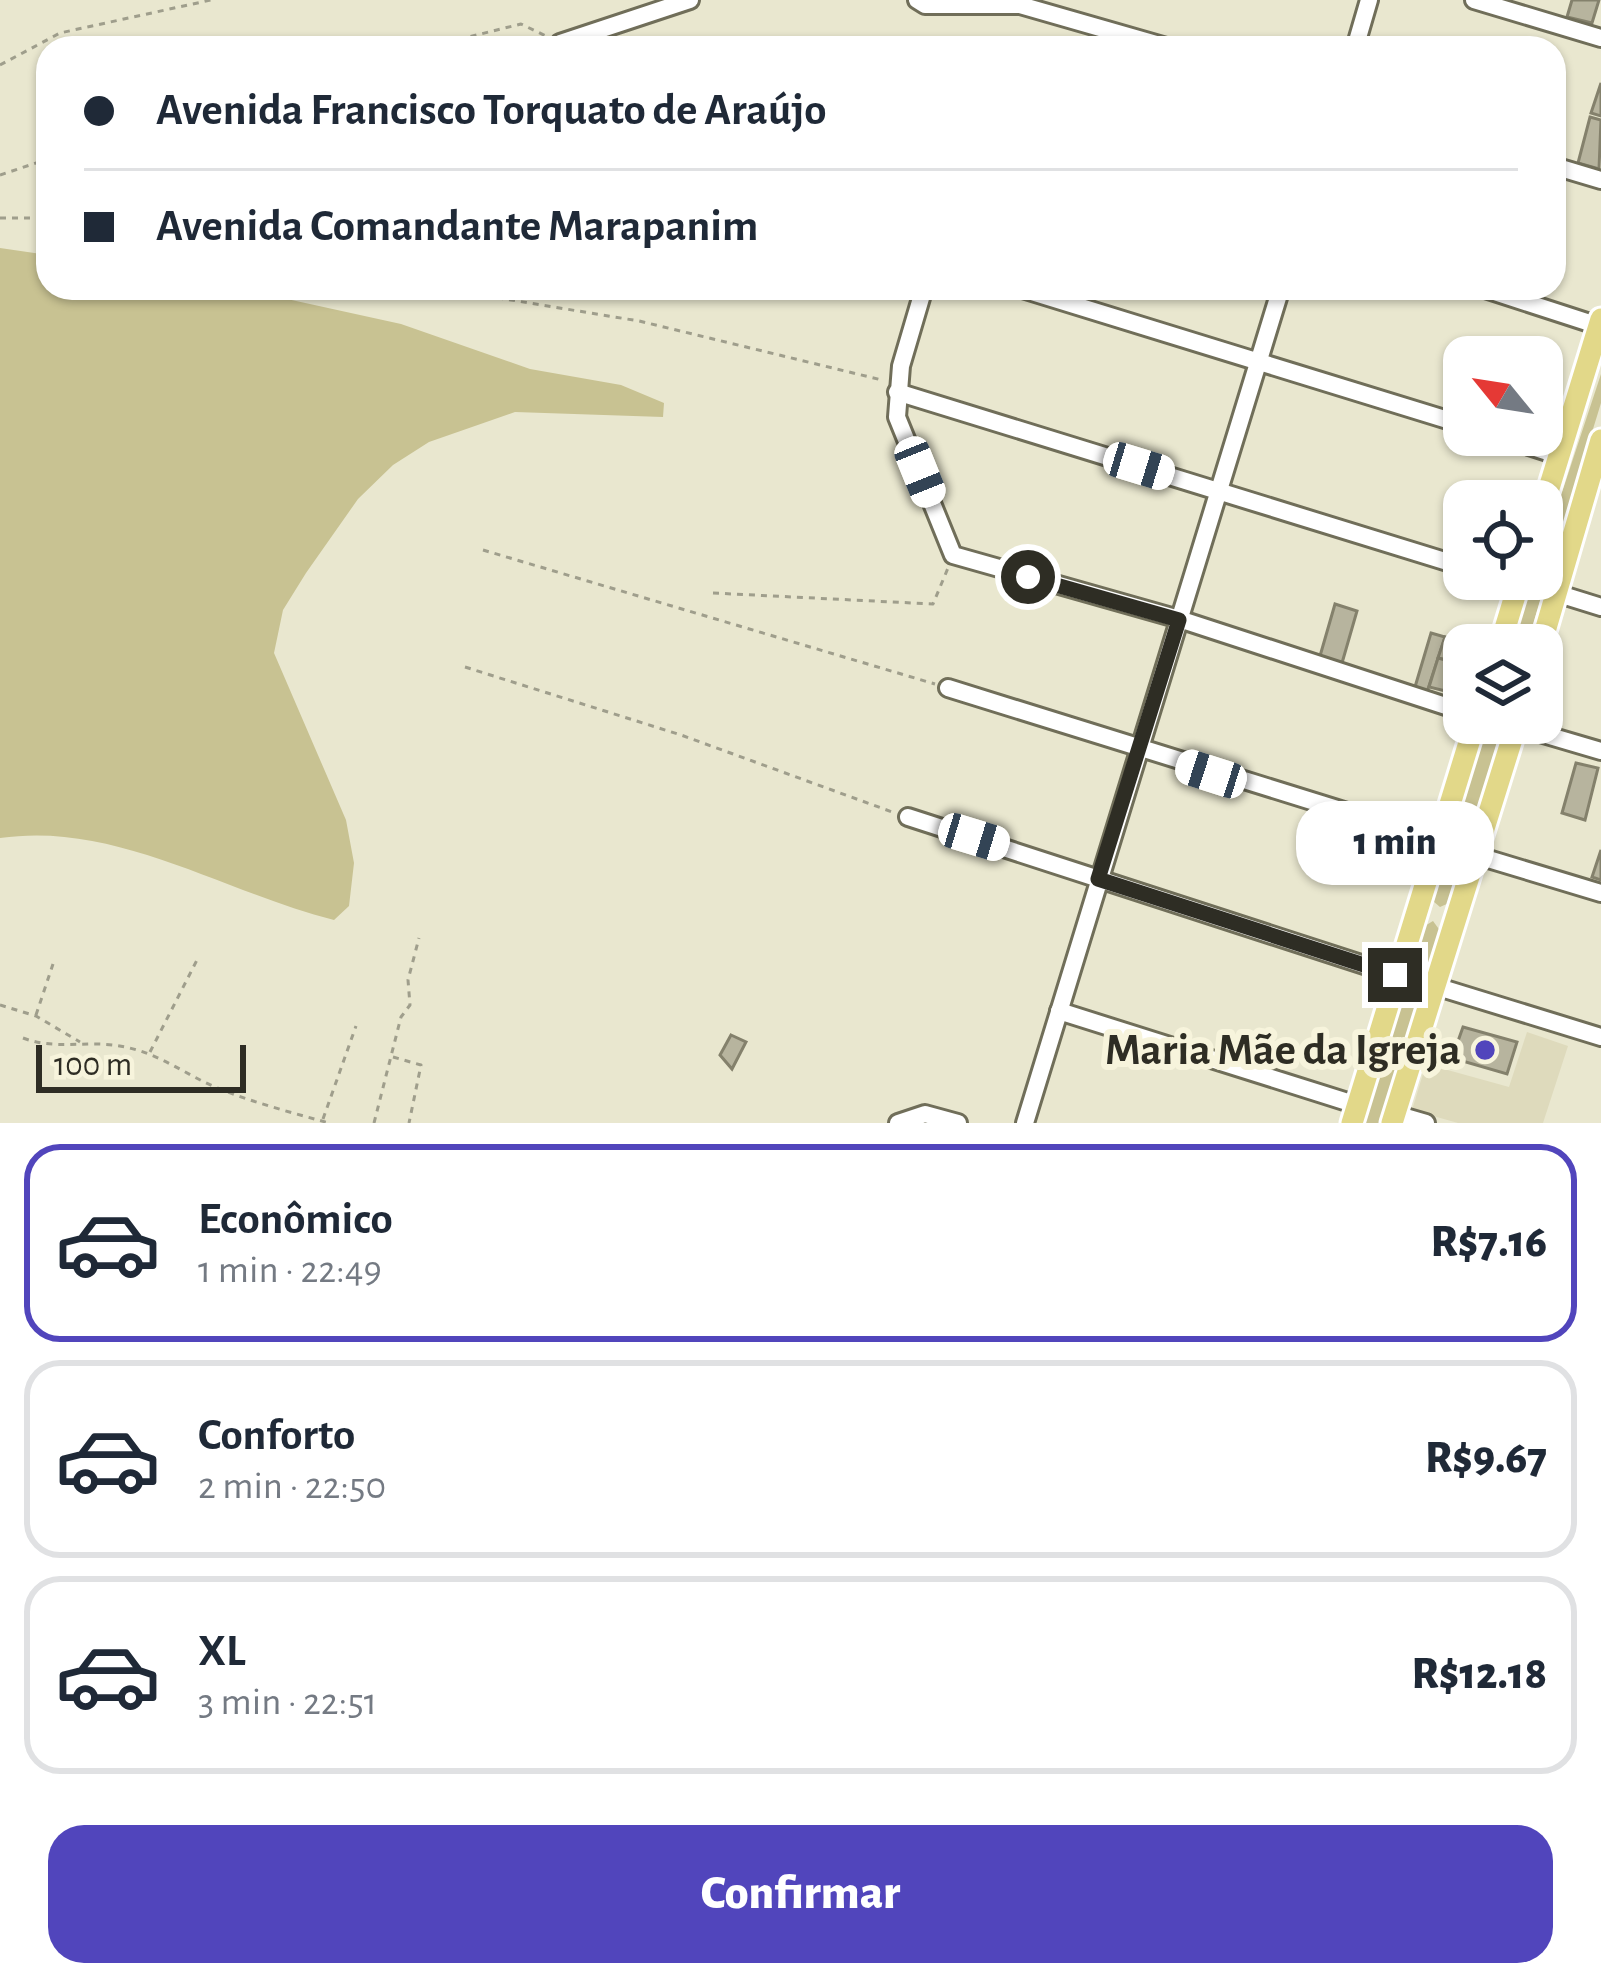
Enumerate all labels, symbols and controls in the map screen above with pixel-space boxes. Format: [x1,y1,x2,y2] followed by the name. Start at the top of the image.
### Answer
[156,88,826,133] text: Avenida Francisco Torquato de Araújo
[156,204,758,249] text: Avenida Comandante Marapanim
[1443,336,1563,456] north arrow
[1443,336,1563,744] map controls
[890,432,950,512] car
[1099,438,1179,494] car
[1443,480,1563,600] button: locate
[1001,550,1055,604] route start
[1443,624,1563,744] button: layers
[1171,746,1251,802] car
[1296,801,1494,885] callout: 1 min
[934,809,1014,865] car
[1353,823,1437,862] text: 1 min
[1368,948,1422,1002] route end
[1105,1028,1461,1073] place label: Maria Mãe da Igreja
[1472,1037,1498,1063] marker: Maria Mãe da Igreja
[36,1039,246,1092] scale bar
[54,1049,132,1082] text: 100 m
[54,1189,162,1297] icon: car
[198,1197,393,1242] text: Econômico
[1430,1220,1547,1265] text: R$7.16
[198,1251,382,1290] text: 1 min · 22:49
[54,1405,162,1513] icon: car
[198,1413,355,1458] text: Conforto
[1425,1436,1547,1481] text: R$9.67
[198,1467,386,1506] text: 2 min · 22:50
[54,1621,162,1729] icon: car
[198,1629,246,1674] text: XL
[1412,1652,1547,1697] text: R$12.18
[198,1683,377,1722] text: 3 min · 22:51
[48,1825,1553,1963] button: Confirmar

